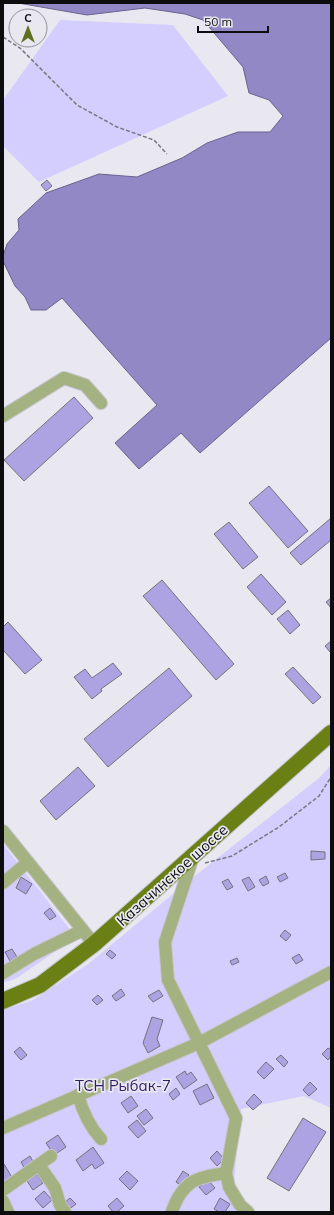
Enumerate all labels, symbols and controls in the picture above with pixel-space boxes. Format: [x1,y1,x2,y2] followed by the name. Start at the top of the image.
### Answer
[8,8,48,48] north arrow
[198,8,268,34] scale bar
[24,11,32,25] text: С
[204,14,232,29] text: 50 m
[112,820,232,930] street label: Казачинское шоссе
[75,1076,171,1095] park label: ТСН Рыбак-7

